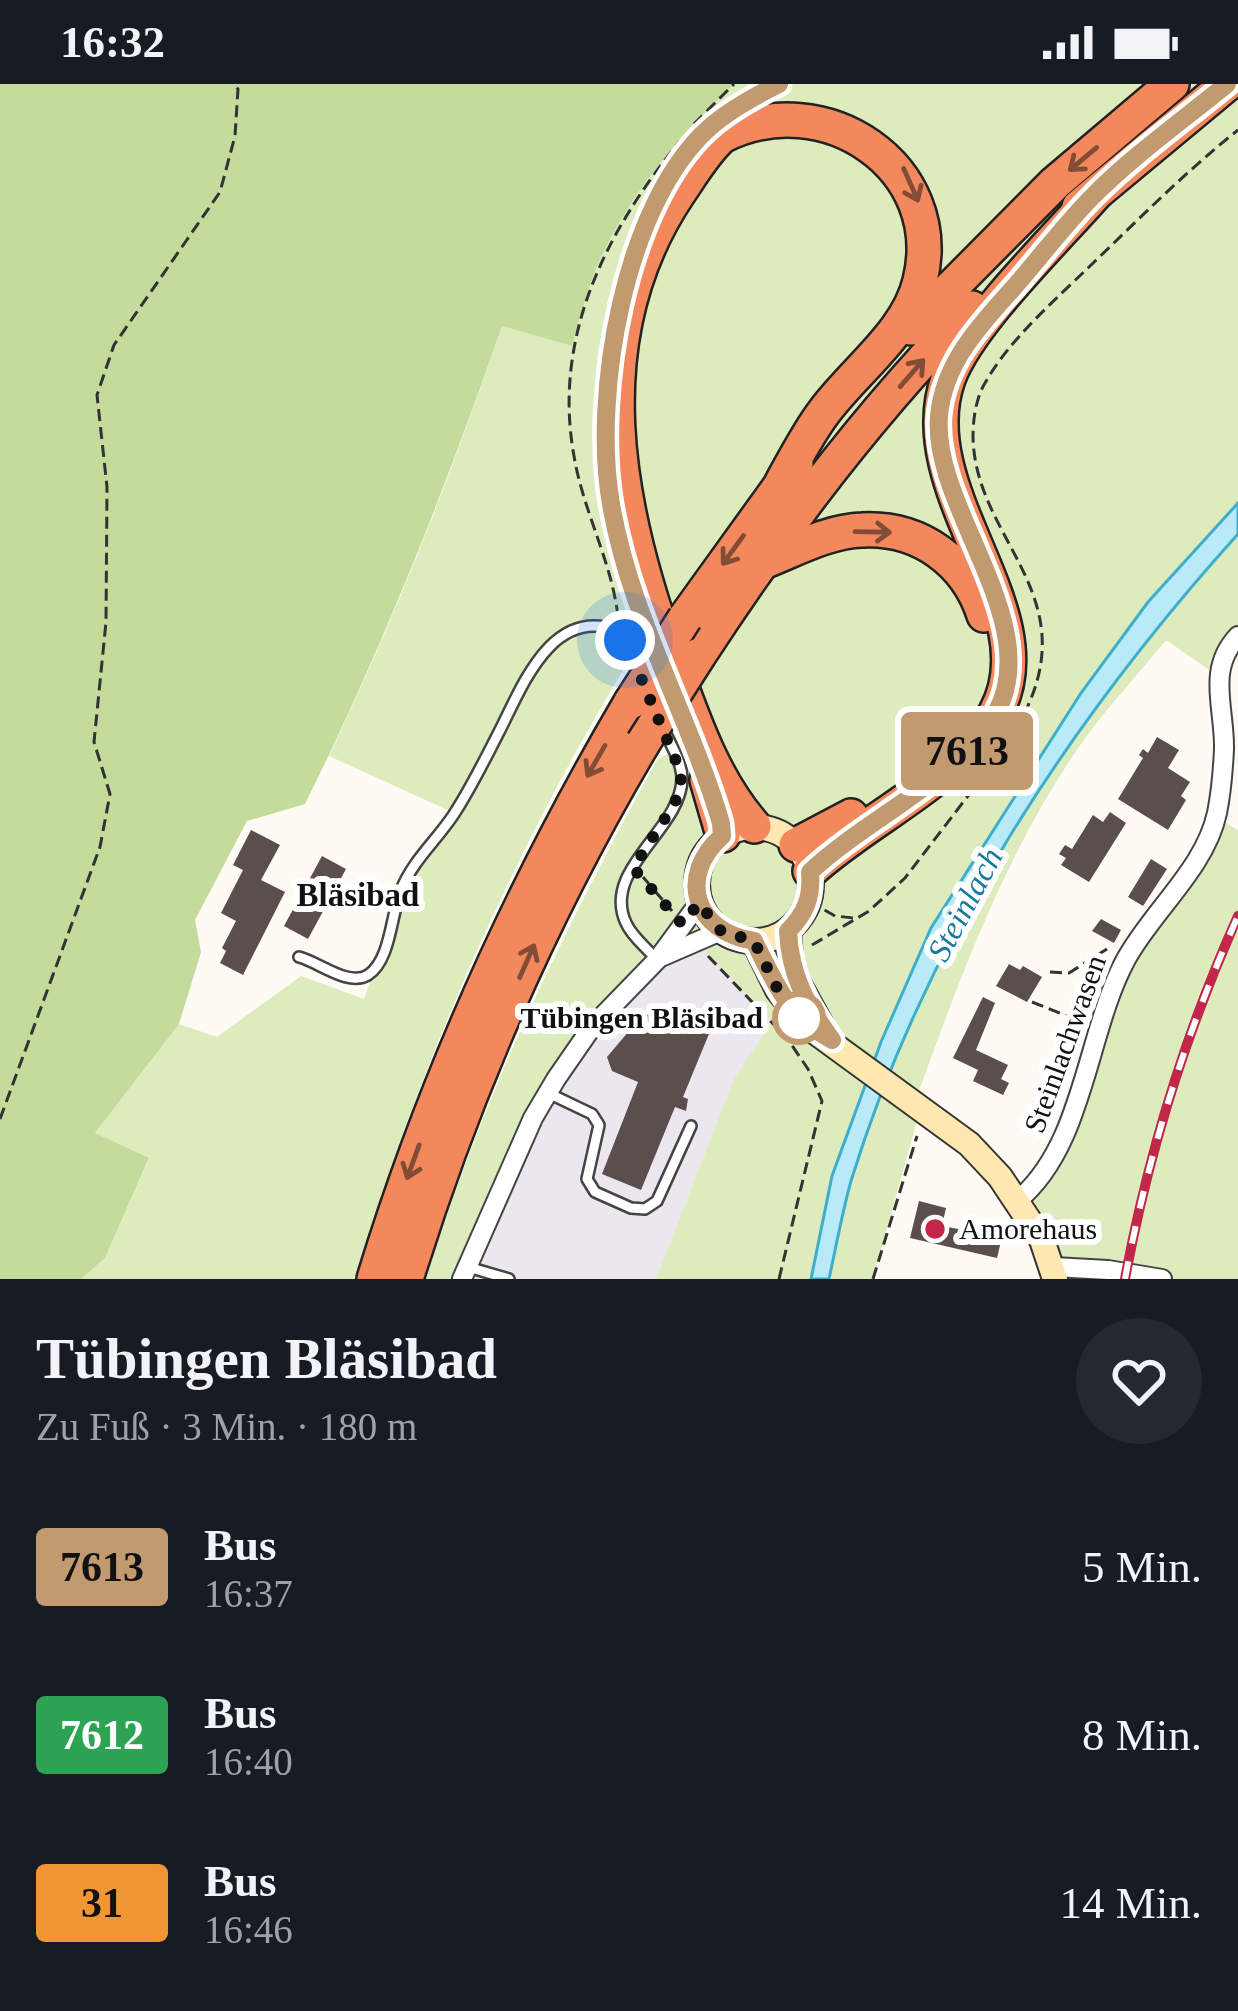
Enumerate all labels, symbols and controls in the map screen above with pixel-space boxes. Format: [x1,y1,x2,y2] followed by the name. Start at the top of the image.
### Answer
[60,17,165,67] text: 16:32
[1068,145,1099,173] one-way arrow
[901,167,923,203] one-way arrow
[898,358,926,389] one-way arrow
[852,520,891,543] one-way arrow
[720,532,745,565] one-way arrow
[595,610,655,670] your location
[883,712,1051,790] line badge: 7613
[925,728,1009,774] text: 7613
[584,743,608,778] one-way arrow
[920,842,1010,967] water label: Steinlach
[297,877,419,913] district label: Bläsibad
[518,944,540,980] one-way arrow
[1017,951,1112,1137] street label: Steinlachwasen
[774,993,824,1043] marker: Tübingen Bläsibad
[520,1001,763,1034] place label: Tübingen Bläsibad
[400,1143,422,1180] one-way arrow
[959,1212,1097,1245] place label: Amorehaus
[922,1216,948,1242] marker: Amorehaus
[1076,1318,1202,1444] button: heart
[36,1327,497,1390] text: Tübingen Bläsibad
[36,1405,417,1448] text: Zu Fuß · 3 Min. · 180 m
[204,1520,277,1570] text: Bus
[1082,1542,1202,1592] text: 5 Min.
[60,1544,144,1590] text: 7613
[204,1572,293,1615] text: 16:37
[204,1688,277,1738] text: Bus
[1082,1710,1202,1760] text: 8 Min.
[60,1712,144,1758] text: 7612
[204,1740,293,1783] text: 16:40
[204,1856,277,1906] text: Bus
[1059,1878,1202,1928] text: 14 Min.
[81,1880,123,1926] text: 31
[204,1908,293,1951] text: 16:46

